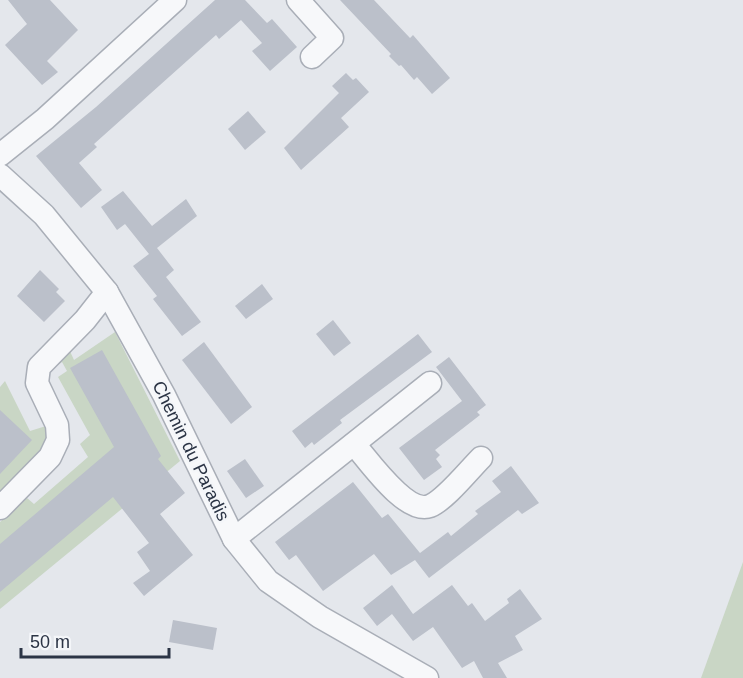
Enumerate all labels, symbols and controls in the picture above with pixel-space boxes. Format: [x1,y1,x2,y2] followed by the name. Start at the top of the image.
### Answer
[148,378,234,524] street label: Chemin du Paradis
[21,621,170,659] scale bar
[30,632,70,652] text: 50 m

